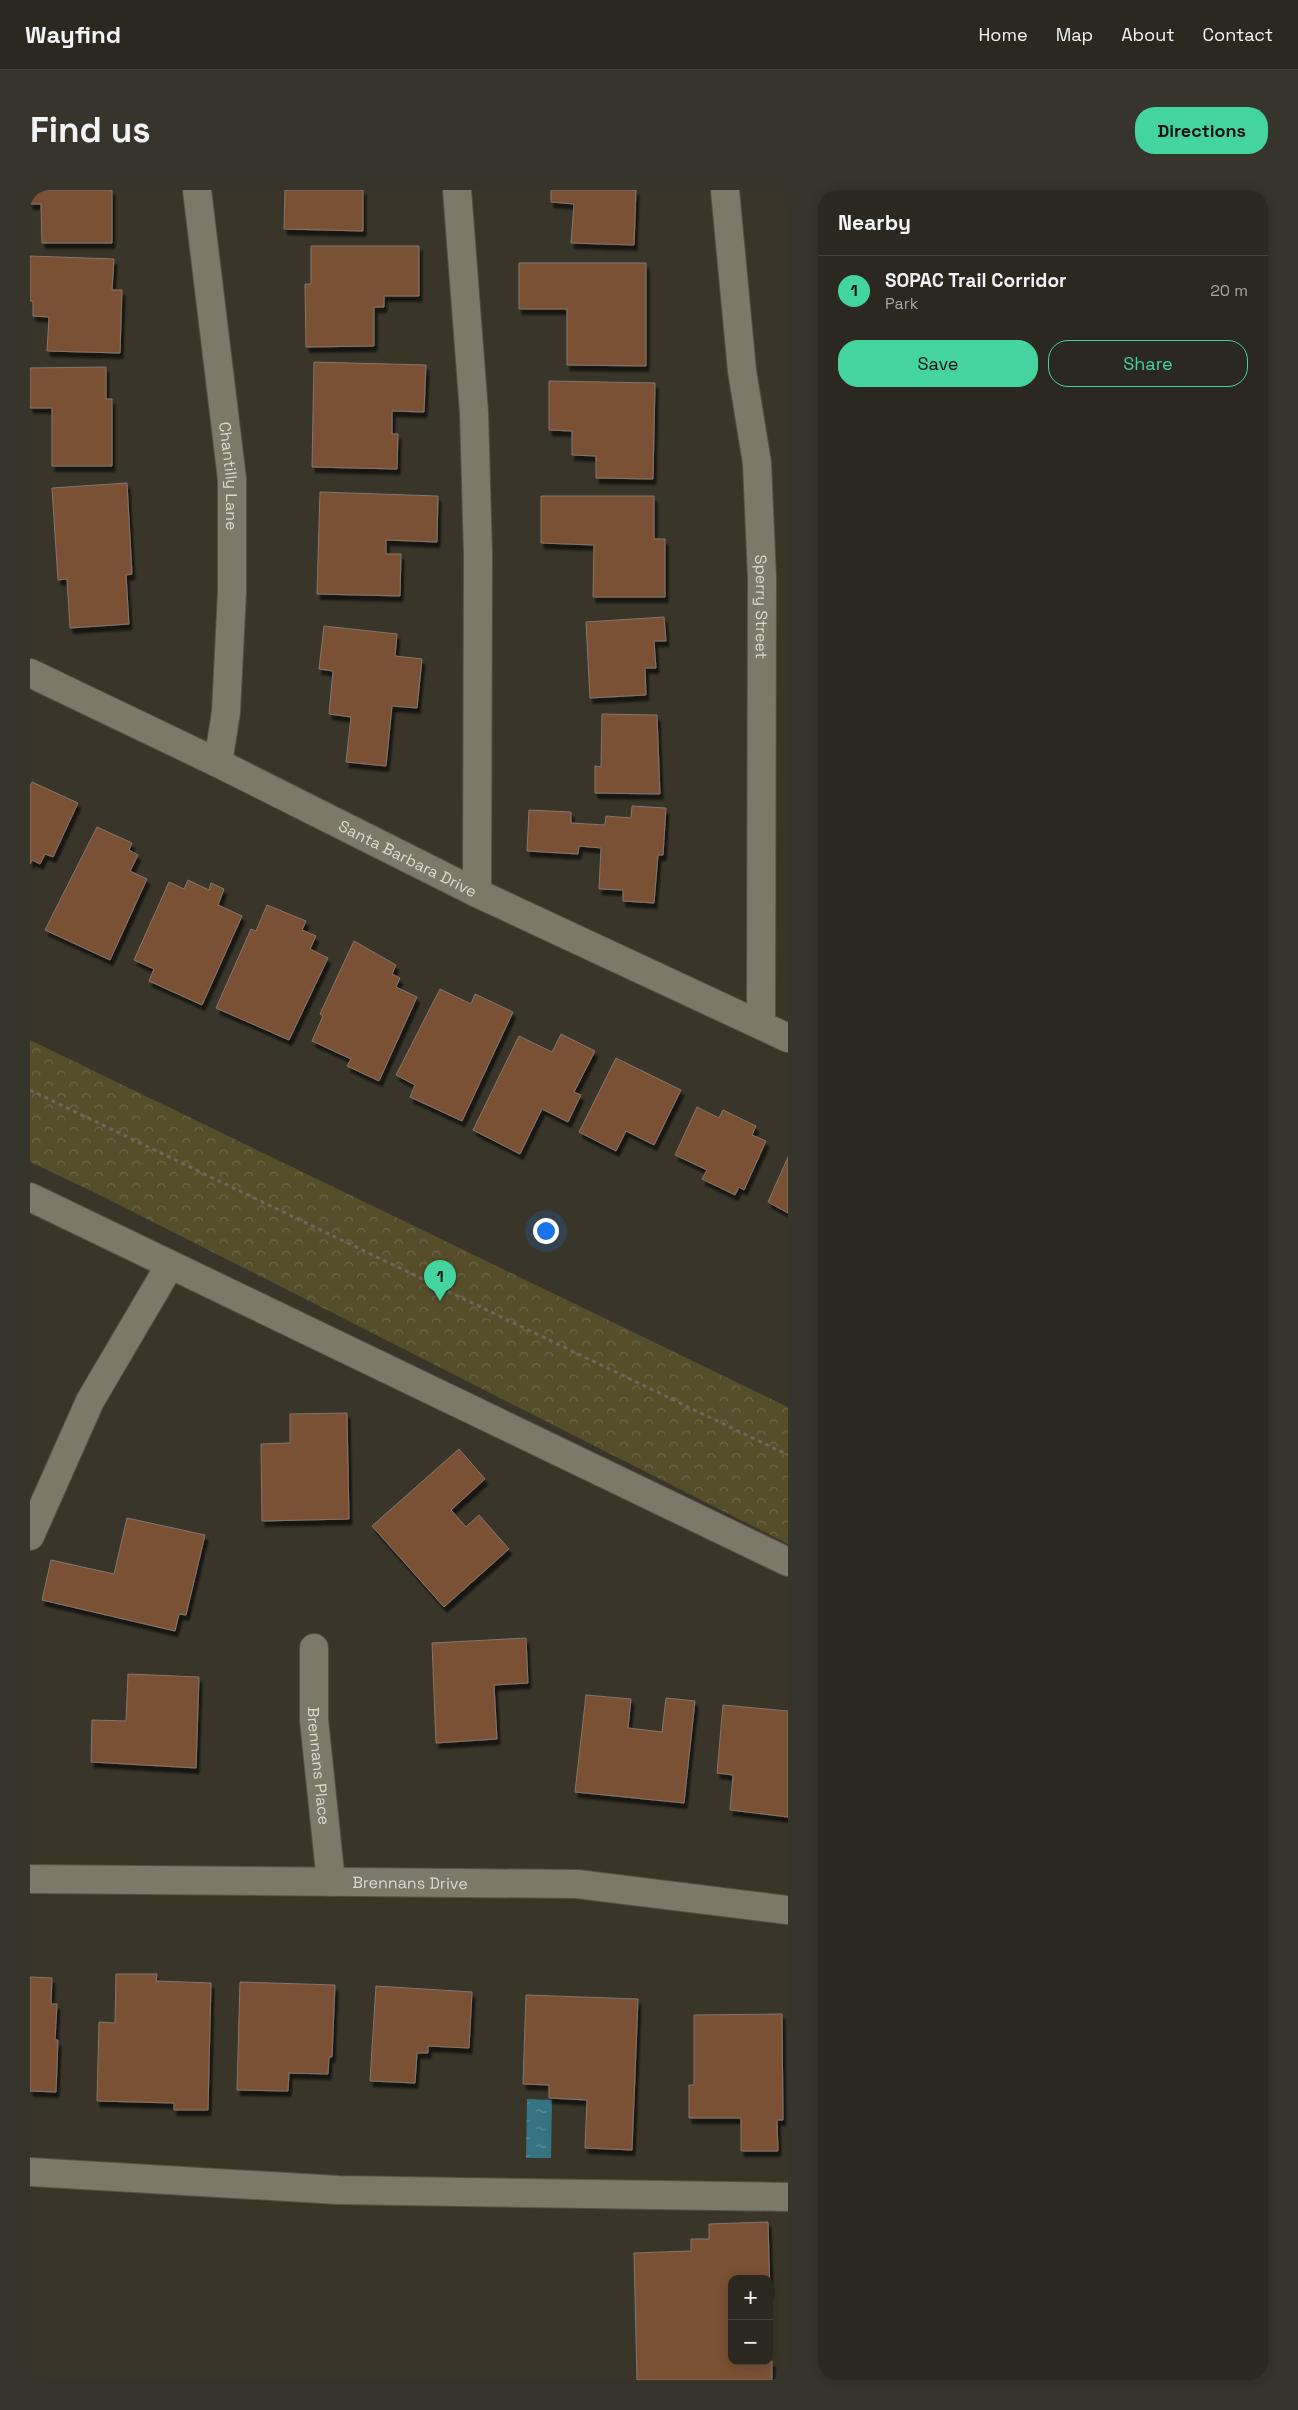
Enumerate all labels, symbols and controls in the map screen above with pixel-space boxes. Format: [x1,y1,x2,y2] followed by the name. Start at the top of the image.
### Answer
[25,19,121,50] text: Wayfind
[979,23,1028,46] text: Home
[1056,23,1093,46] text: Map
[1121,23,1175,46] text: About
[1203,23,1273,46] text: Contact
[1135,107,1268,154] button: Directions
[30,108,151,152] text: Find us
[838,209,911,236] text: Nearby
[885,268,1067,293] text: SOPAC Trail Corridor
[850,280,858,301] text: 1
[1210,280,1248,301] text: 20 m
[885,293,918,314] text: Park
[838,340,1038,387] button: Save
[1048,340,1248,387] button: Share
[215,420,243,530] street label: Chantilly Lane
[750,554,773,659] street label: Sperry Street
[335,815,481,902] street label: Santa Barbara Drive
[533,1218,559,1244] your location
[424,1260,456,1301] pin: 1
[303,1707,335,1826] street label: Brennans Place
[352,1871,468,1894] street label: Brennans Drive
[728,2275,773,2365] map controls
[728,2275,773,2320] button: +
[728,2320,773,2365] button: −

